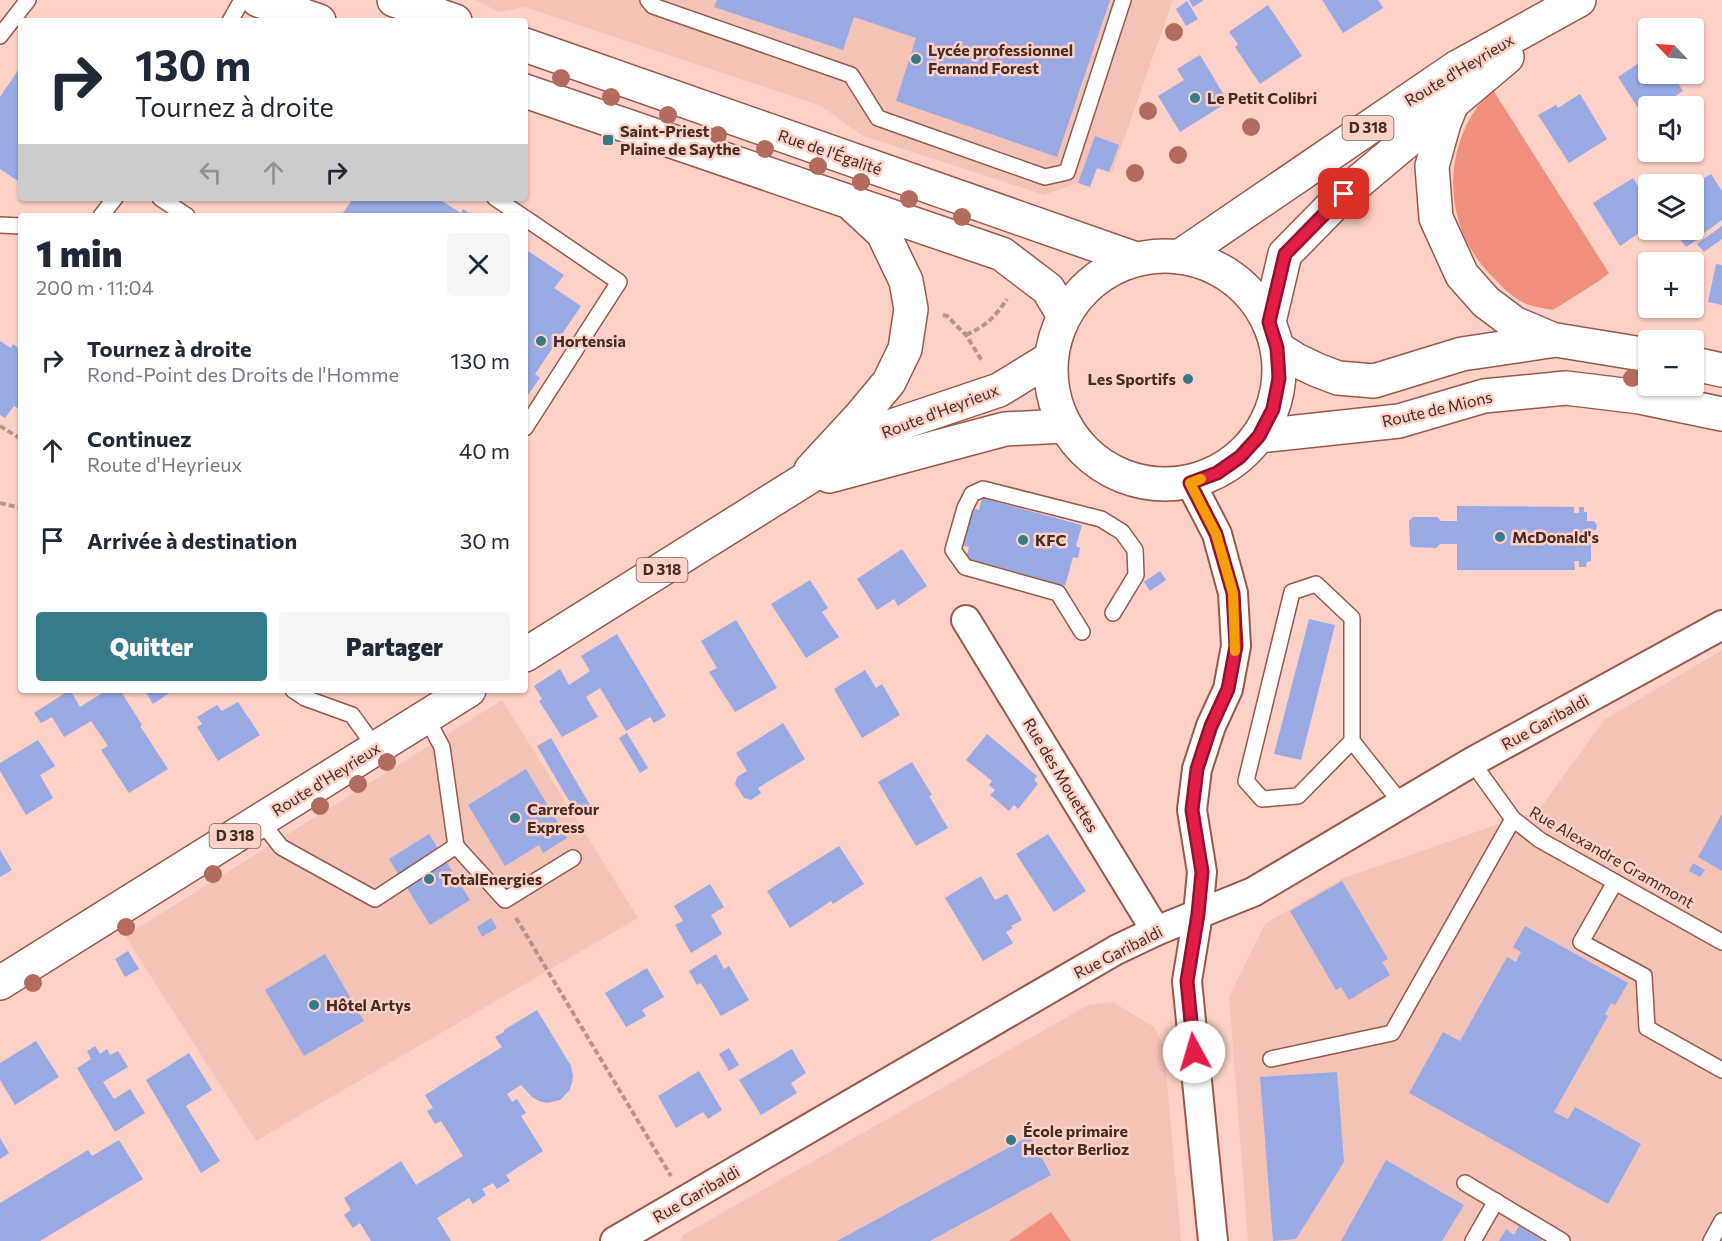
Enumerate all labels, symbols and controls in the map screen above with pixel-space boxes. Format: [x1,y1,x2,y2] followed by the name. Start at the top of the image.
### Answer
[1638,18,1704,84] north arrow
[1638,18,1704,396] map controls
[1401,29,1517,110] street label: Route d'Heyrieux
[135,38,251,90] text: 130 m
[928,40,1073,77] place label: Lycée professionnel Fernand Forest
[36,42,114,120] icon: right
[909,52,923,66] marker: Lycée professionnel Fernand Forest
[1207,88,1317,107] place label: Le Petit Colibri
[135,90,334,123] text: Tournez à droite
[1188,91,1202,105] marker: Le Petit Colibri
[1638,96,1704,162] button: sound
[1342,116,1394,140] road number: D 318
[620,121,740,158] place label: Saint-Priest Plaine de Saythe
[776,125,885,178] street label: Rue de l'Égalité
[601,133,615,147] marker: Saint-Priest Plaine de Saythe
[194,156,227,189] icon: left
[257,156,290,189] icon: ahead
[320,156,353,189] icon: right
[1318,168,1369,219] pin
[1638,174,1704,240] button: layers
[1327,177,1360,210] icon: arrive
[36,230,122,274] text: 1 min
[447,233,510,296] button: close
[1638,252,1704,318] button: +
[36,275,154,299] text: 200 m · 11:04
[1638,330,1704,396] button: −
[553,331,626,350] place label: Hortensia
[534,334,548,348] marker: Hortensia
[87,335,252,362] text: Tournez à droite
[36,344,69,377] icon: right
[450,347,510,374] text: 130 m
[87,362,399,386] text: Rond-Point des Droits de l'Homme
[1087,369,1176,388] place label: Les Sportifs
[1181,372,1195,386] marker: Les Sportifs
[879,379,1002,442] street label: Route d'Heyrieux
[1380,387,1494,430] street label: Route de Mions
[87,425,192,452] text: Continuez
[36,434,69,467] icon: ahead
[459,437,510,464] text: 40 m
[87,452,242,476] text: Route d'Heyrieux
[36,524,69,557] icon: arrive
[87,527,297,554] text: Arrivée à destination
[460,527,510,554] text: 30 m
[1512,527,1599,546] place label: McDonald's
[1035,530,1066,549] place label: KFC
[1493,530,1507,544] marker: McDonald's
[1016,533,1030,547] marker: KFC
[636,558,688,582] road number: D 318
[36,612,267,681] button: Quitter
[279,612,510,681] button: Partager
[1498,690,1592,753] street label: Rue Garibaldi
[1020,714,1103,835] street label: Rue des Mouettes
[268,737,384,819] street label: Route d'Heyrieux
[527,799,600,836] place label: Carrefour Express
[1526,802,1698,912] street label: Rue Alexandre Grammont
[508,811,522,825] marker: Carrefour Express
[210,824,260,848] road number: D 318
[441,869,542,888] place label: TotalEnergies
[422,872,436,886] marker: TotalEnergies
[1070,921,1165,982] street label: Rue Garibaldi
[326,995,411,1014] place label: Hôtel Artys
[307,998,321,1012] marker: Hôtel Artys
[1162,1020,1226,1084] position arrow
[1023,1121,1129,1158] place label: École primaire Hector Berlioz
[1004,1133,1018,1147] marker: École primaire Hector Berlioz
[649,1161,742,1226] street label: Rue Garibaldi

